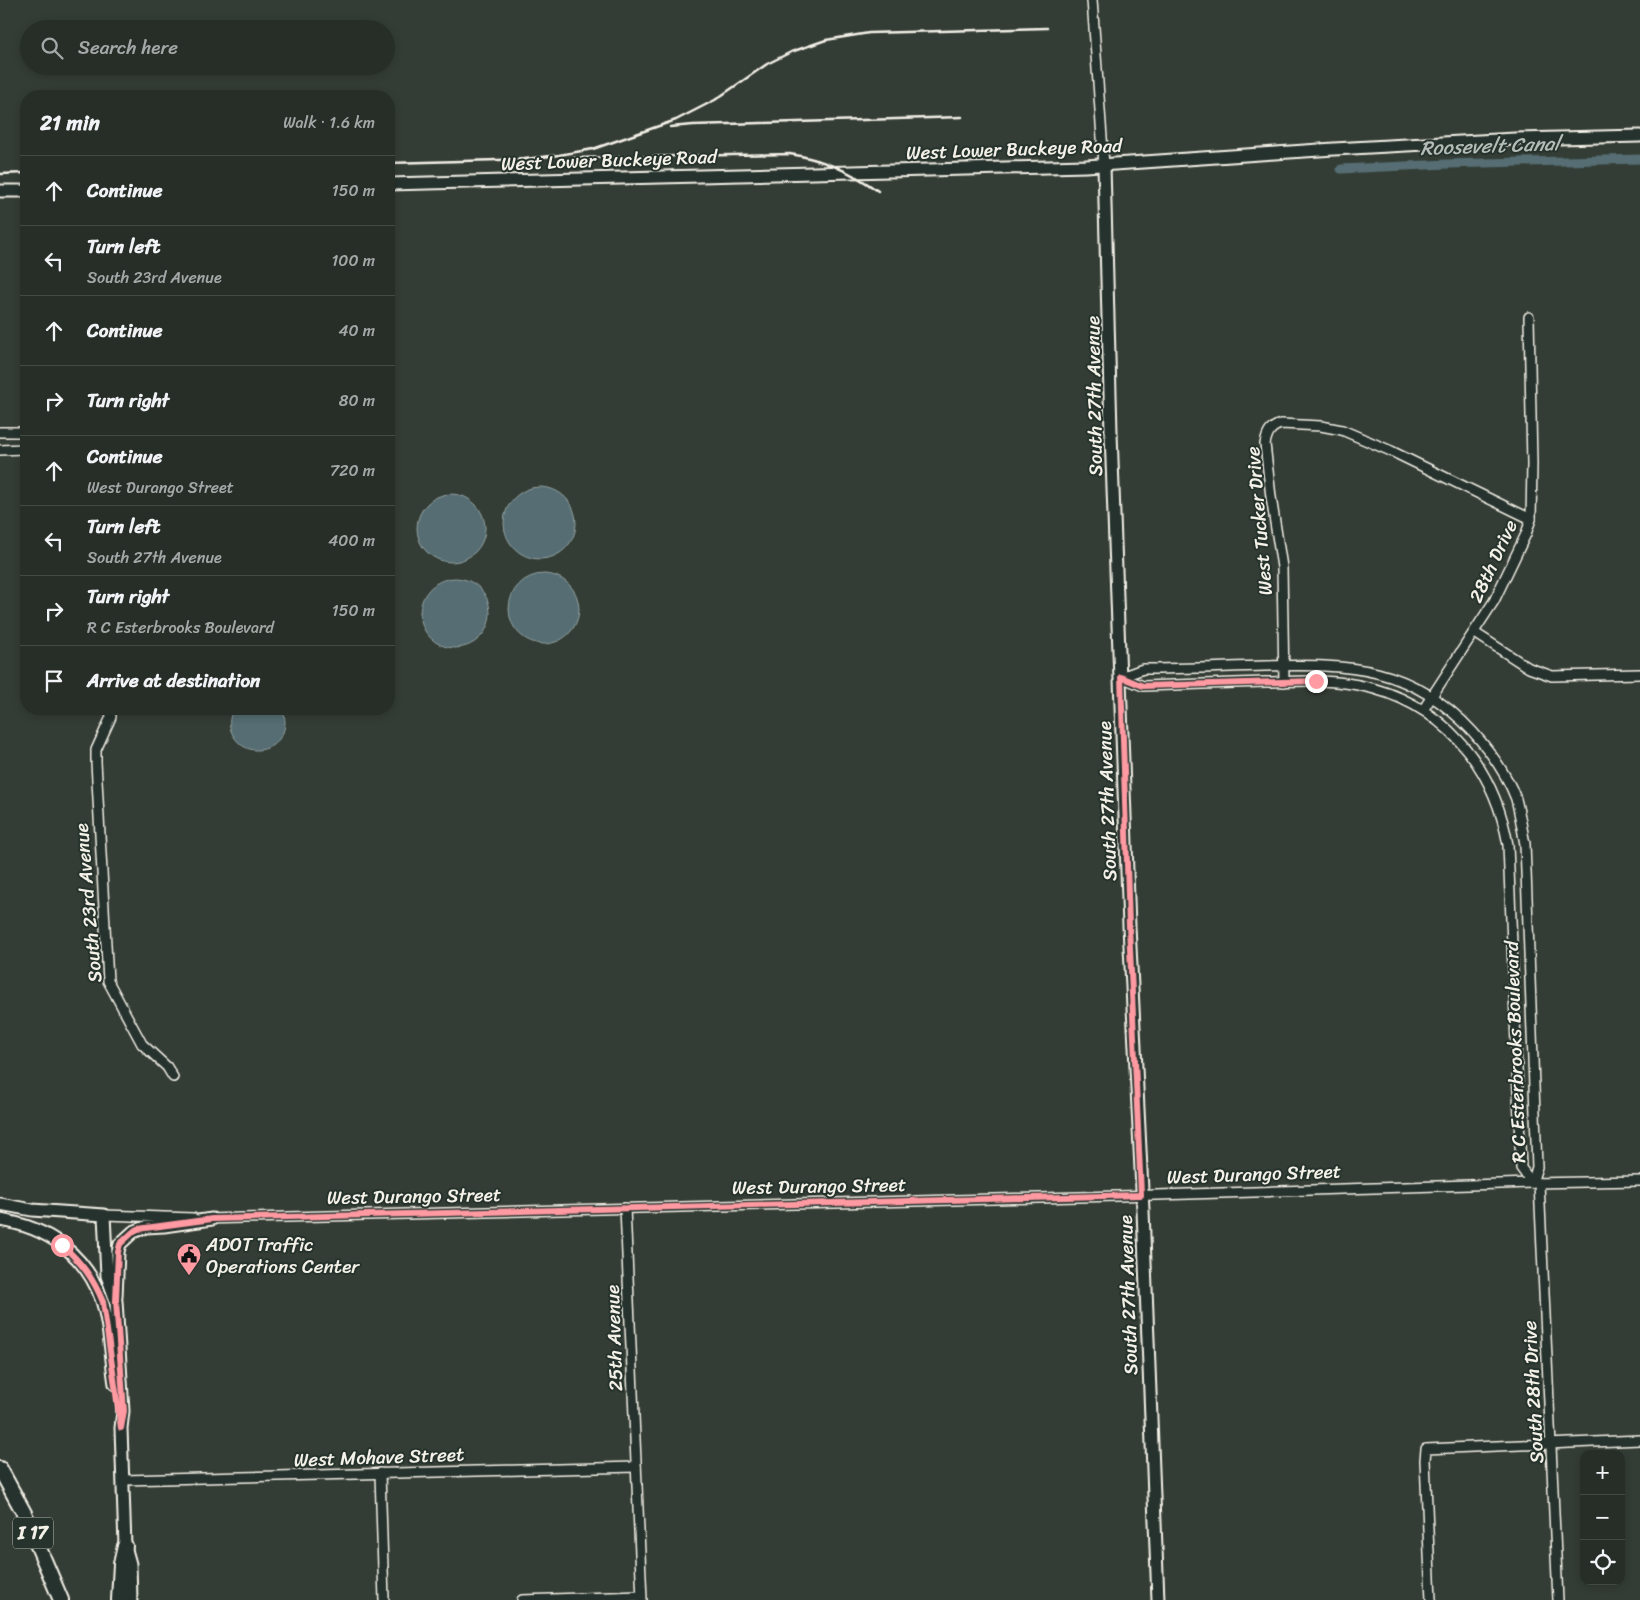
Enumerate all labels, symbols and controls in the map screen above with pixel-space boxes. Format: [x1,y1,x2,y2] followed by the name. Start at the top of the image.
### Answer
[20,20,395,75] search box
[78,31,178,64] text: Search here
[38,34,66,62] icon: search
[40,104,100,142] text: 21 min
[283,108,375,137] text: Walk · 1.6 km
[1420,126,1565,166] water label: Roosevelt Canal
[905,129,1124,169] street label: West Lower Buckeye Road
[500,140,719,180] street label: West Lower Buckeye Road
[87,174,163,207] text: Continue
[332,176,375,205] text: 150 m
[40,177,68,205] icon: ahead
[87,230,160,263] text: Turn left
[331,246,375,275] text: 100 m
[40,247,68,275] icon: left
[87,263,222,292] text: South 23rd Avenue
[87,314,163,347] text: Continue
[338,316,375,345] text: 40 m
[1076,316,1112,476] street label: South 27th Avenue
[40,317,68,345] icon: ahead
[87,384,169,417] text: Turn right
[339,386,375,415] text: 80 m
[40,387,68,415] icon: right
[87,440,163,473] text: Continue
[1236,445,1282,597] street label: West Tucker Drive
[330,456,375,485] text: 720 m
[40,457,68,485] icon: ahead
[87,473,234,502] text: West Durango Street
[87,510,160,543] text: Turn left
[1459,514,1527,608] street label: 28th Drive
[328,526,375,555] text: 400 m
[40,527,68,555] icon: left
[87,543,222,572] text: South 27th Avenue
[87,580,169,613] text: Turn right
[332,596,375,625] text: 150 m
[40,597,68,625] icon: right
[87,613,274,642] text: R C Esterbrooks Boulevard
[87,664,260,697] text: Arrive at destination
[40,667,68,695] icon: arrive
[1305,670,1328,693] route end
[1088,720,1126,882] street label: South 27th Avenue
[65,822,111,984] street label: South 23rd Avenue
[1495,939,1535,1164] street label: R C Esterbrooks Boulevard
[1166,1154,1342,1194] street label: West Durango Street
[732,1168,906,1204] street label: West Durango Street
[327,1178,501,1214] street label: West Durango Street
[1109,1214,1147,1376] street label: South 27th Avenue
[205,1228,360,1283] place label: ADOT Traffic Operations Center
[51,1234,74,1257] route start
[176,1242,202,1276] public building icon: ADOT Traffic Operations Center
[596,1284,632,1392] street label: 25th Avenue
[1513,1320,1553,1464] street label: South 28th Drive
[293,1438,465,1476] street label: West Mohave Street
[1580,1450,1625,1585] map controls
[1580,1450,1625,1495] button: +
[1580,1495,1625,1540] button: −
[13,1518,53,1549] road number: I 17
[1580,1540,1625,1585] button: locate

